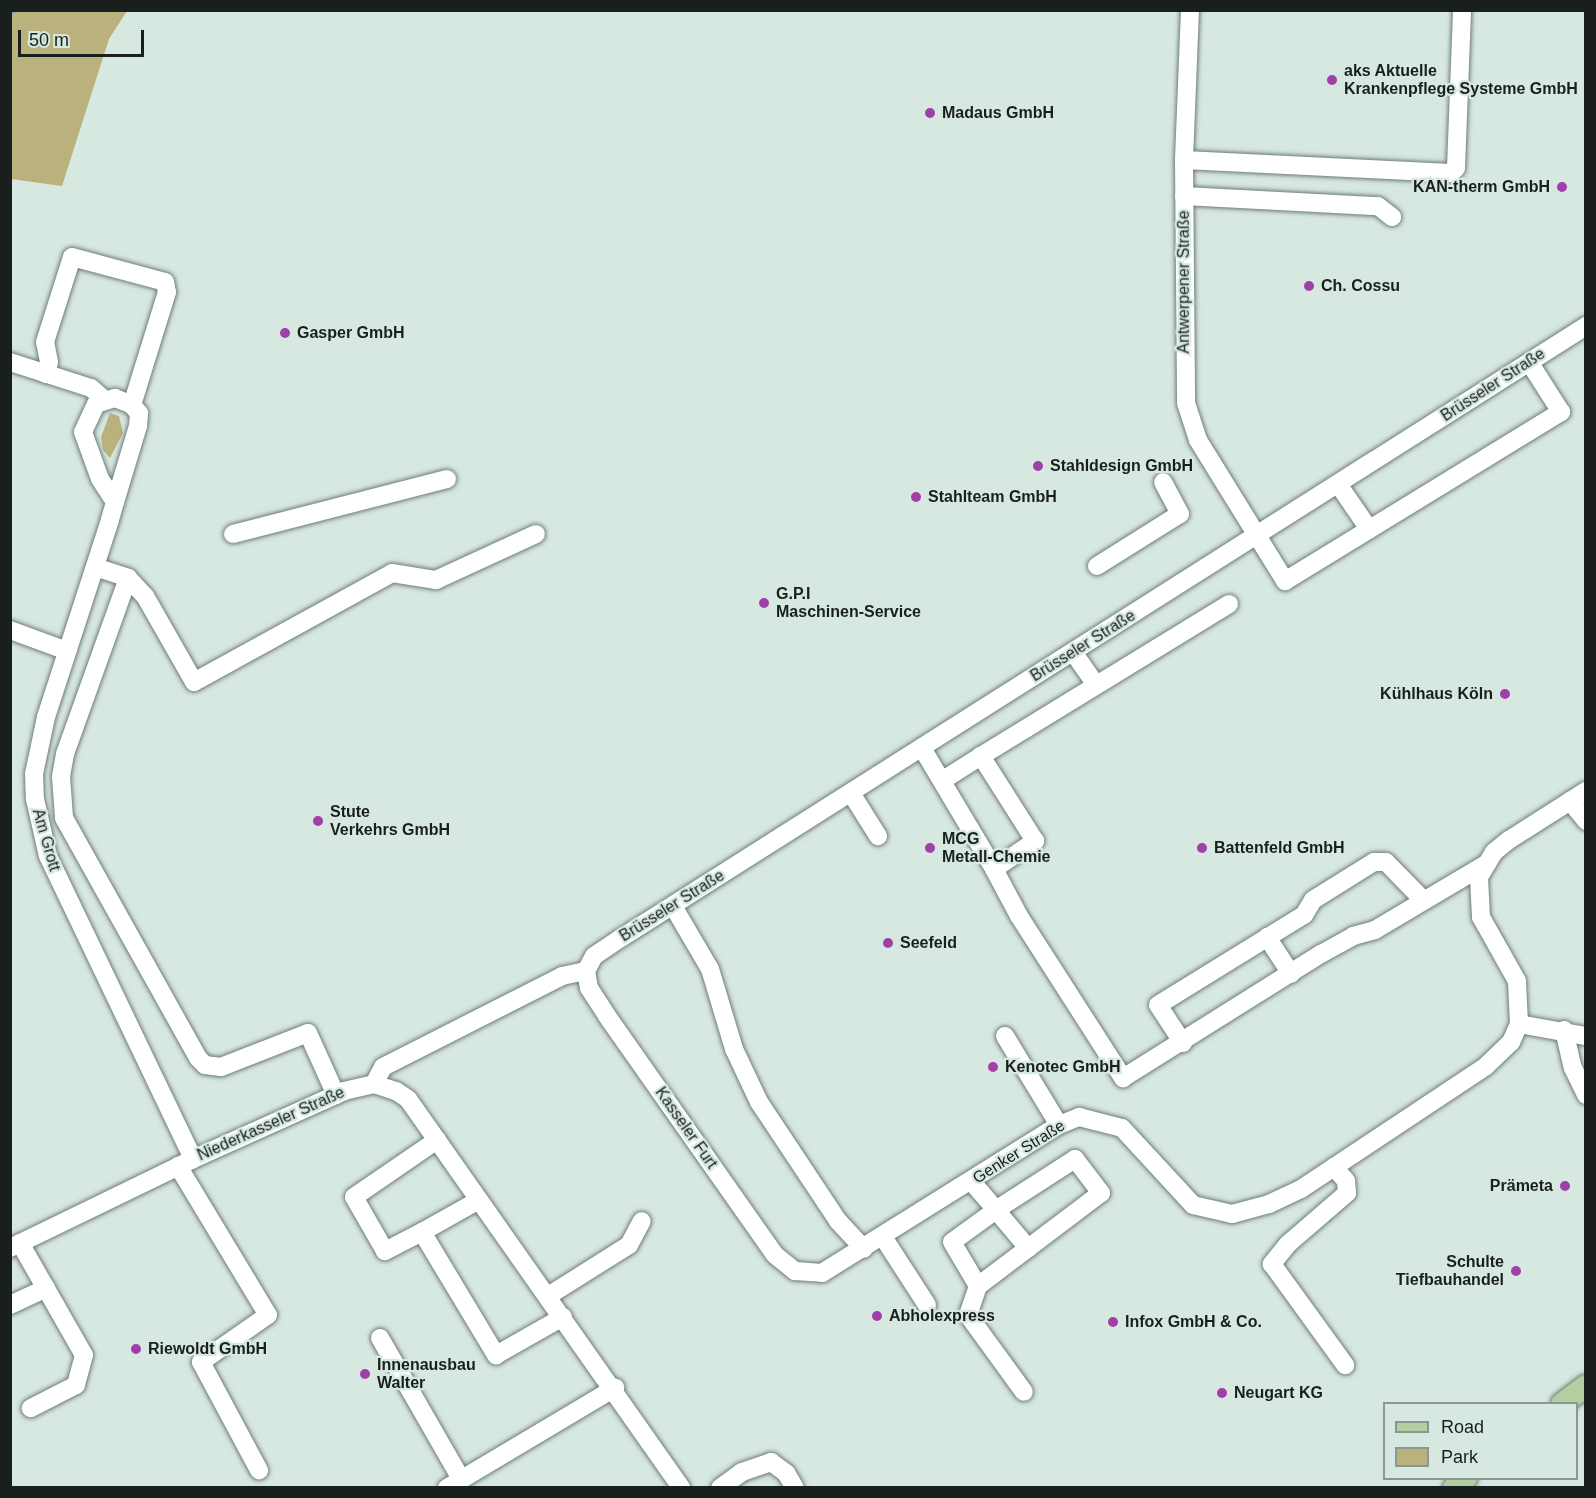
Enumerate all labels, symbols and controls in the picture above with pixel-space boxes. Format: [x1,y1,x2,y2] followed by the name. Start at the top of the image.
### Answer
[21,18,147,56] scale bar
[29,30,69,50] text: 50 m
[1344,61,1578,99] place label: aks Aktuelle Krankenpflege Systeme GmbH
[1325,73,1339,87] marker: aks Aktuelle Krankenpflege Systeme GmbH
[942,103,1054,123] place label: Madaus GmbH
[923,106,937,120] marker: Madaus GmbH
[1413,177,1550,197] place label: KAN-therm GmbH
[1555,180,1569,194] marker: KAN-therm GmbH
[1174,210,1194,354] street label: Antwerpener Straße
[1321,276,1400,296] place label: Ch. Cossu
[1302,279,1316,293] marker: Ch. Cossu
[297,323,405,343] place label: Gasper GmbH
[278,326,292,340] marker: Gasper GmbH
[1437,344,1549,426] street label: Brüsseler Straße
[1050,456,1193,476] place label: Stahldesign GmbH
[1031,459,1045,473] marker: Stahldesign GmbH
[928,487,1057,507] place label: Stahlteam GmbH
[909,490,923,504] marker: Stahlteam GmbH
[776,584,921,622] place label: G.P.I Maschinen-Service
[757,596,771,610] marker: G.P.I Maschinen-Service
[1027,606,1139,686] street label: Brüsseler Straße
[1380,684,1493,704] place label: Kühlhaus Köln
[1498,687,1512,701] marker: Kühlhaus Köln
[330,802,450,840] place label: Stute Verkehrs GmbH
[28,807,64,873] street label: Am Grott
[311,814,325,828] marker: Stute Verkehrs GmbH
[942,829,1050,867] place label: MCG Metall-Chemie
[1214,838,1345,858] place label: Battenfeld GmbH
[923,841,937,855] marker: MCG Metall-Chemie
[1195,841,1209,855] marker: Battenfeld GmbH
[616,866,728,946] street label: Brüsseler Straße
[900,933,957,953] place label: Seefeld
[881,936,895,950] marker: Seefeld
[1005,1057,1121,1077] place label: Kenotec GmbH
[986,1060,1000,1074] marker: Kenotec GmbH
[194,1083,348,1165] street label: Niederkasseler Straße
[651,1084,721,1172] street label: Kasseler Furt
[969,1116,1069,1188] street label: Genker Straße
[1490,1176,1553,1196] place label: Prämeta
[1558,1179,1572,1193] marker: Prämeta
[1396,1252,1504,1290] place label: Schulte Tiefbauhandel
[1509,1264,1523,1278] marker: Schulte Tiefbauhandel
[889,1306,995,1326] place label: Abholexpress
[870,1309,884,1323] marker: Abholexpress
[1125,1312,1262,1332] place label: Infox GmbH & Co.
[1106,1315,1120,1329] marker: Infox GmbH & Co.
[148,1339,267,1359] place label: Riewoldt GmbH
[129,1342,143,1356] marker: Riewoldt GmbH
[377,1355,476,1393] place label: Innenausbau Walter
[358,1367,372,1381] marker: Innenausbau Walter
[1234,1383,1323,1403] place label: Neugart KG
[1215,1386,1229,1400] marker: Neugart KG
[1383,1402,1578,1480] legend
[1441,1417,1484,1437] text: Road
[1441,1447,1478,1467] text: Park

